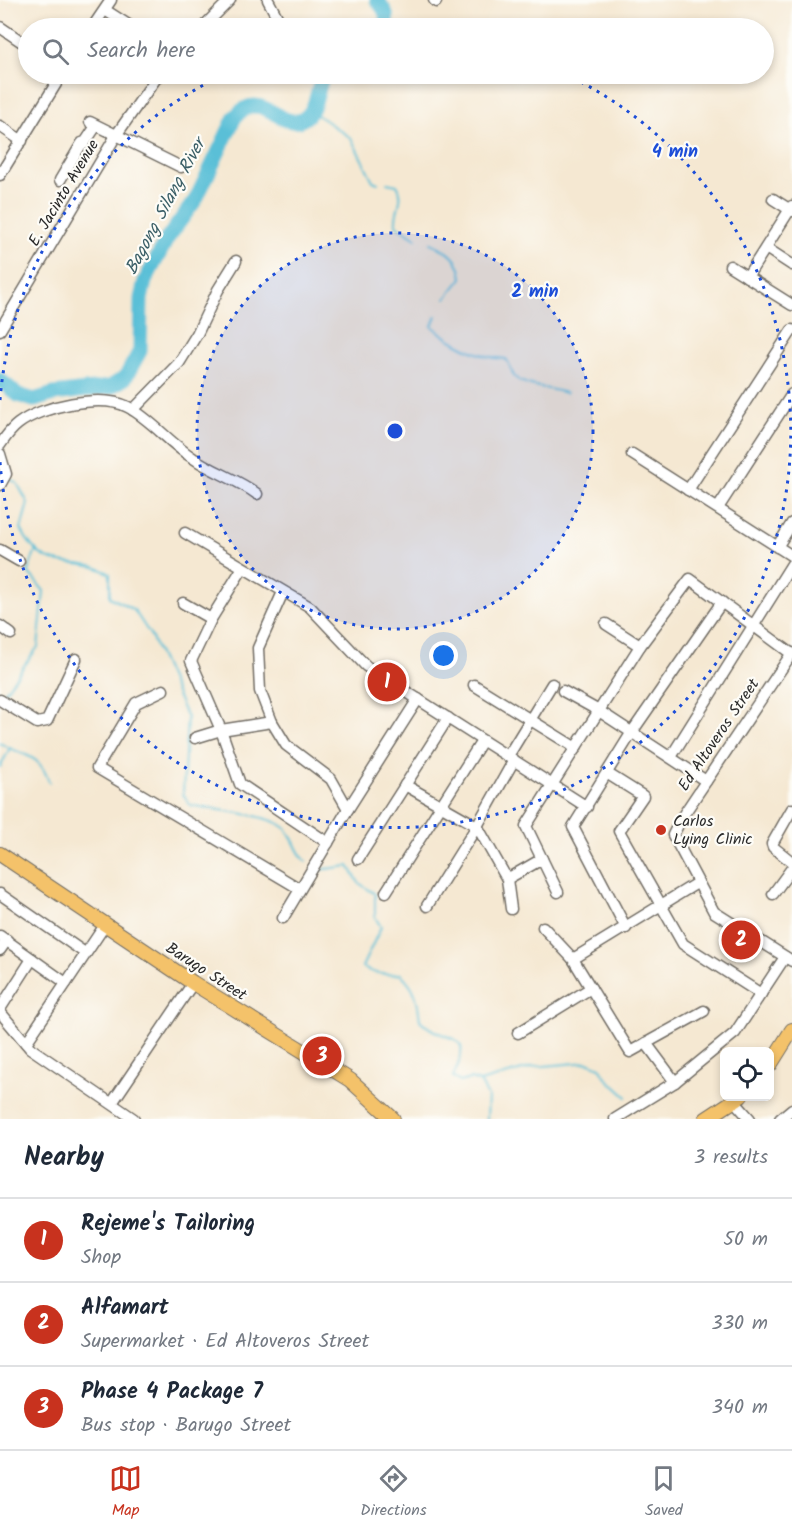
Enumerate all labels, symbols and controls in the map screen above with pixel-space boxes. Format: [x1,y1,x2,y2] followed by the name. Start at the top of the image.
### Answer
[18,18,774,84] search box
[87,34,195,69] text: Search here
[39,35,72,68] icon: search
[118,130,216,280] water label: Bagong Silang River
[22,135,106,251] street label: E. Jacinto Avenue
[652,138,698,167] text: 4 min
[512,278,558,307] text: 2 min
[385,421,405,441] centre of rings
[429,641,458,670] your location
[368,660,406,704] pin: 1
[672,673,766,796] street label: Ed Altoveros Street
[673,809,752,852] place label: Carlos Lying Clinic
[654,823,668,837] marker: Carlos Lying Clinic
[722,918,760,962] pin: 2
[160,936,252,1008] street label: Barugo Street
[302,1034,342,1078] pin: 3
[720,1047,774,1101] map controls
[720,1047,774,1101] button: locate
[24,1137,104,1179] text: Nearby
[694,1142,768,1174] text: 3 results
[81,1207,255,1242] text: Rejeme's Tailoring
[40,1224,47,1256] text: 1
[723,1224,768,1256] text: 50 m
[81,1242,121,1274] text: Shop
[81,1291,169,1326] text: Alfamart
[38,1308,49,1340] text: 2
[711,1308,768,1340] text: 330 m
[81,1326,369,1358] text: Supermarket · Ed Altoveros Street
[81,1375,263,1410] text: Phase 4 Package 7
[38,1392,49,1424] text: 3
[712,1392,768,1424] text: 340 m
[81,1410,291,1442] text: Bus stop · Barugo Street
[109,1462,142,1523] tab: Map
[360,1462,427,1523] tab: Directions
[645,1462,683,1523] tab: Saved

